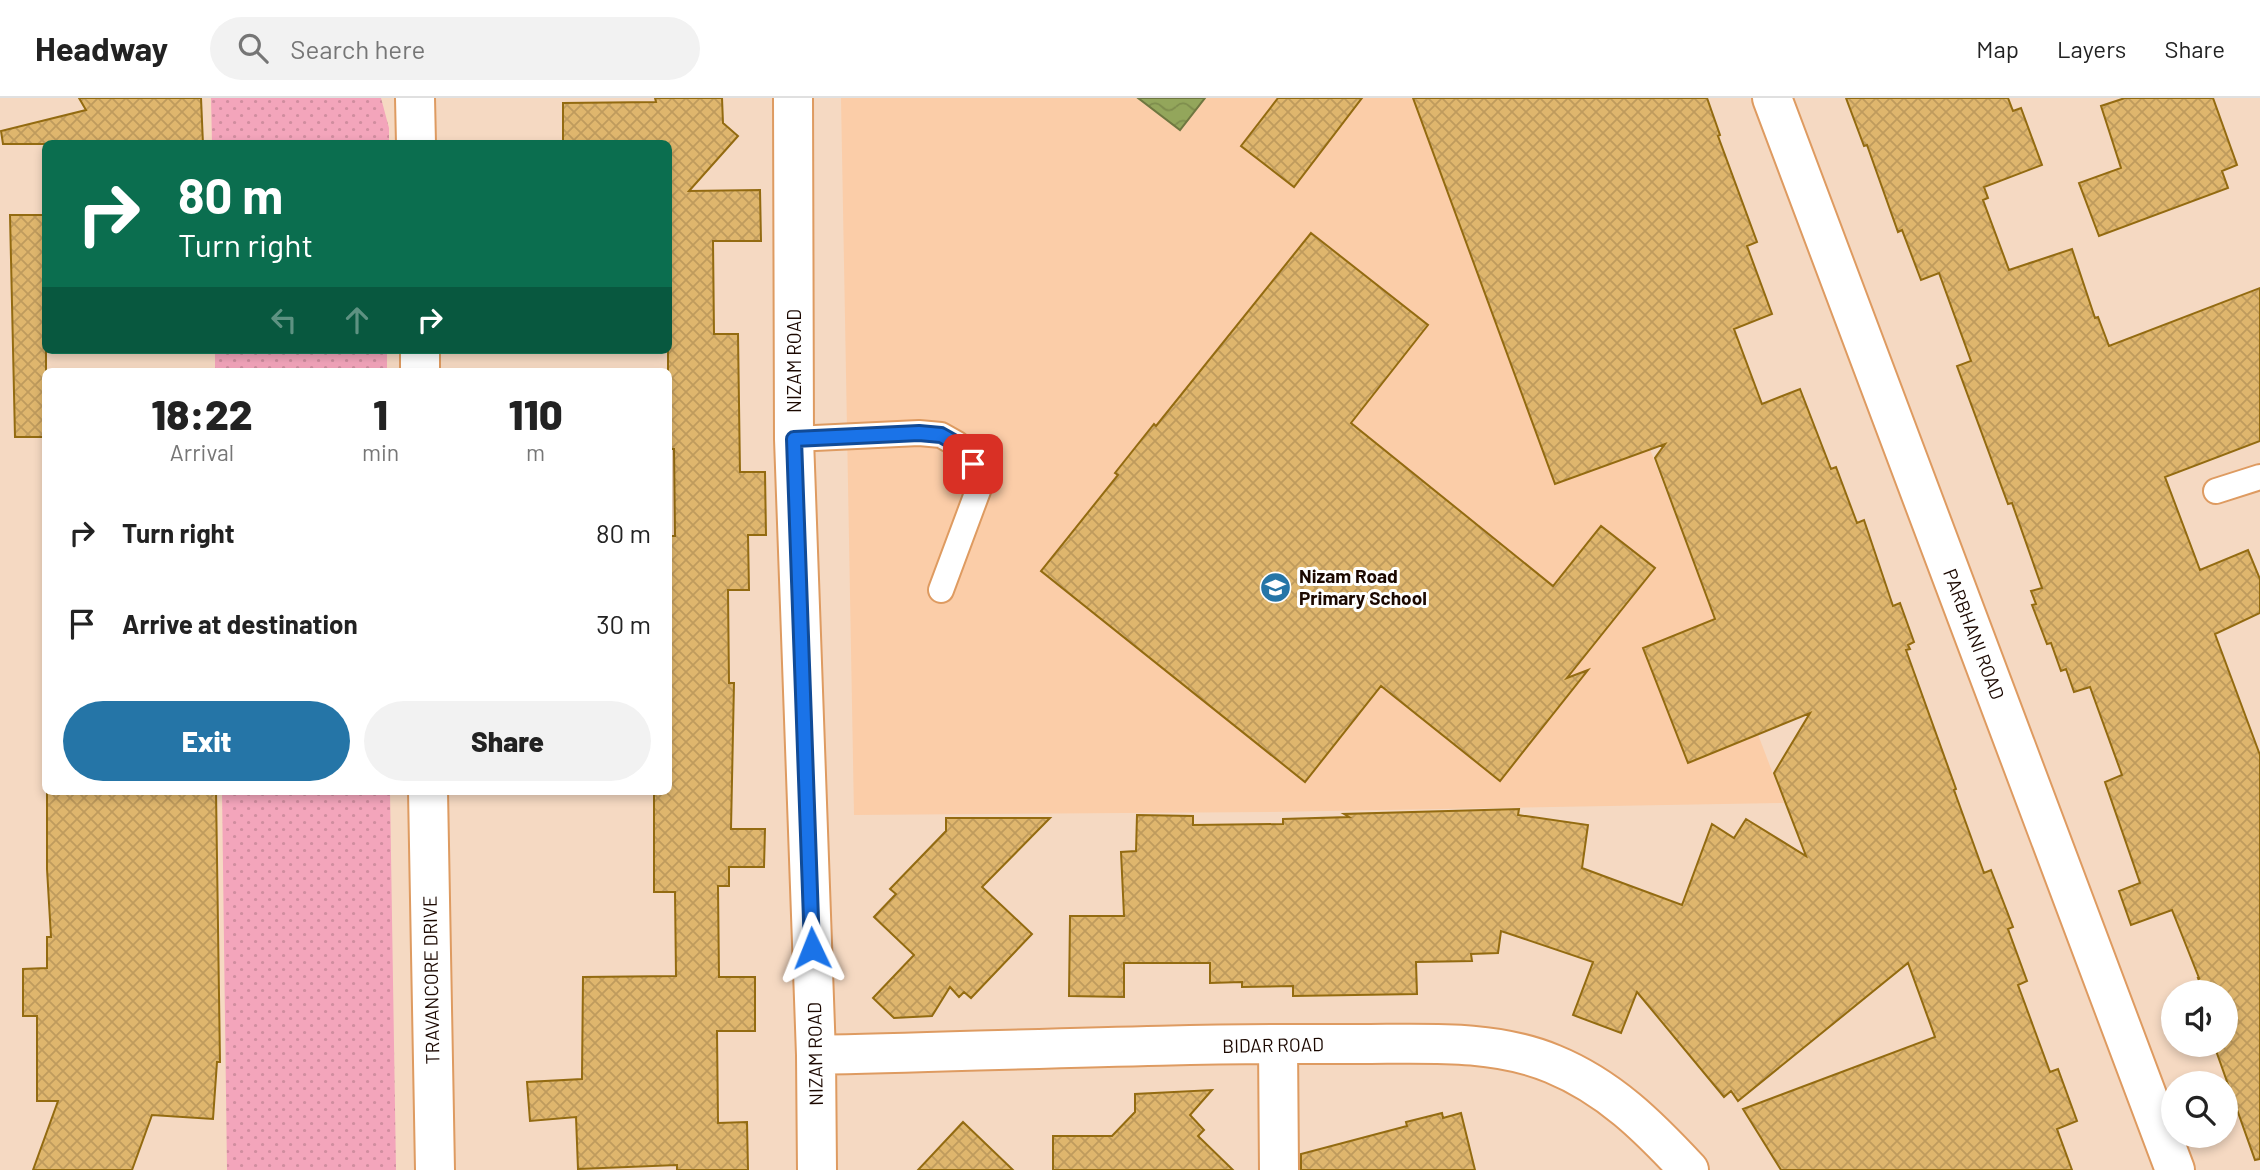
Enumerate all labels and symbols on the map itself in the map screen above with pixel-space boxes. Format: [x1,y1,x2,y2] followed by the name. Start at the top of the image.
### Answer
[782,309,805,413] street label: NIZAM ROAD
[943,434,1003,494] pin
[1299,564,1427,609] place label: Nizam Road Primary School
[1939,565,2010,702] street label: PARBHANI ROAD
[1259,570,1293,604] school or university icon: Nizam Road Primary School
[418,896,443,1064] street label: TRAVANCORE DRIVE
[775,911,849,985] position arrow
[802,1002,827,1106] street label: NIZAM ROAD
[1222,1032,1324,1057] street label: BIDAR ROAD

